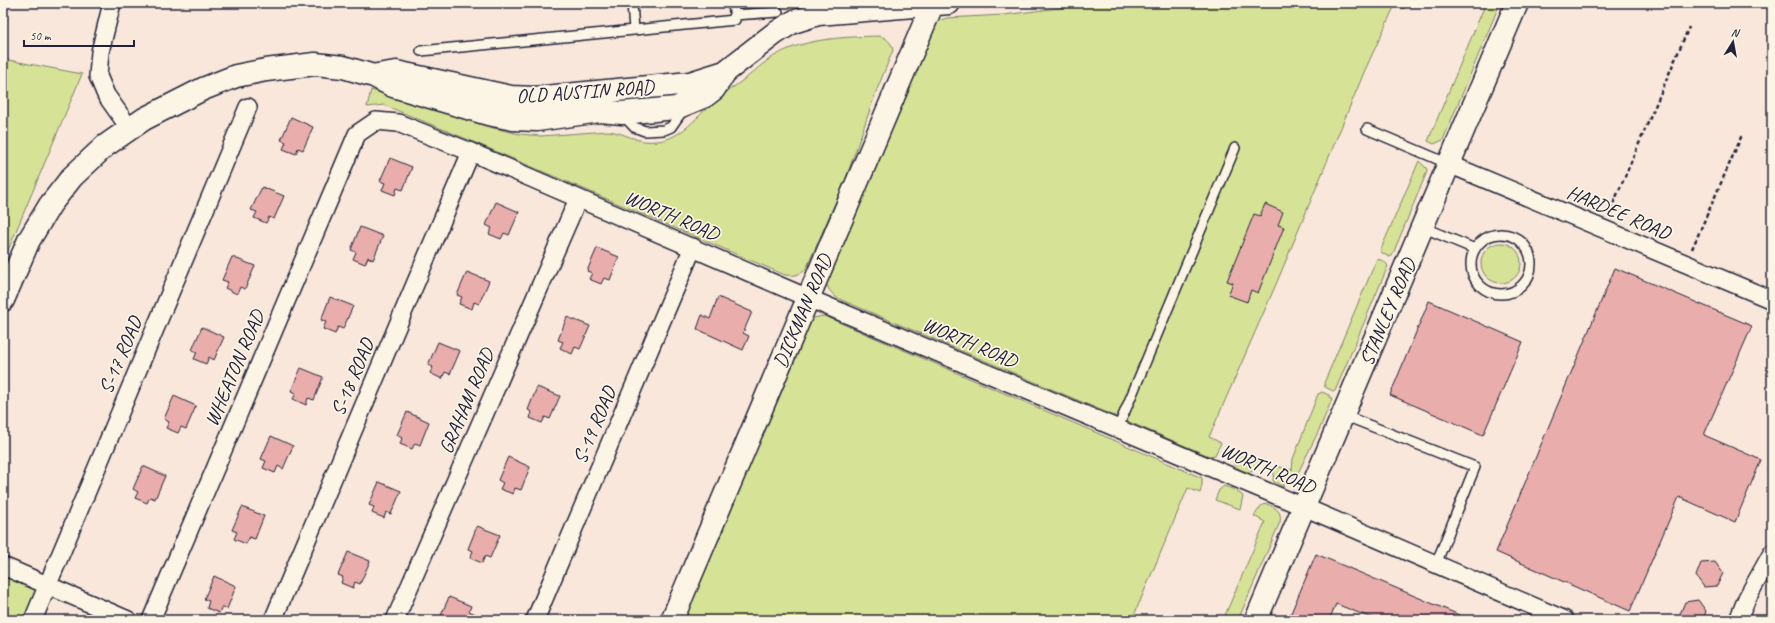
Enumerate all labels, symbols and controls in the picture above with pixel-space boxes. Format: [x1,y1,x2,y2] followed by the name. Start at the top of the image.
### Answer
[24,22,134,48] scale bar
[1713,22,1753,62] north arrow
[1730,25,1742,40] text: N
[30,28,52,44] text: 50 m
[516,74,656,109] street label: OLD AUSTIN ROAD
[1563,179,1676,246] street label: HARDEE ROAD
[621,184,725,247] street label: WORTH ROAD
[767,250,838,371] street label: DICKMAN ROAD
[1354,254,1422,369] street label: STANLEY ROAD
[199,304,271,430] street label: WHEATON ROAD
[919,311,1023,374] street label: WORTH ROAD
[93,312,148,397] street label: S-17 ROAD
[325,334,380,419] street label: S-18 ROAD
[433,343,501,457] street label: GRAHAM ROAD
[567,382,622,467] street label: S-19 ROAD
[1217,437,1321,500] street label: WORTH ROAD

